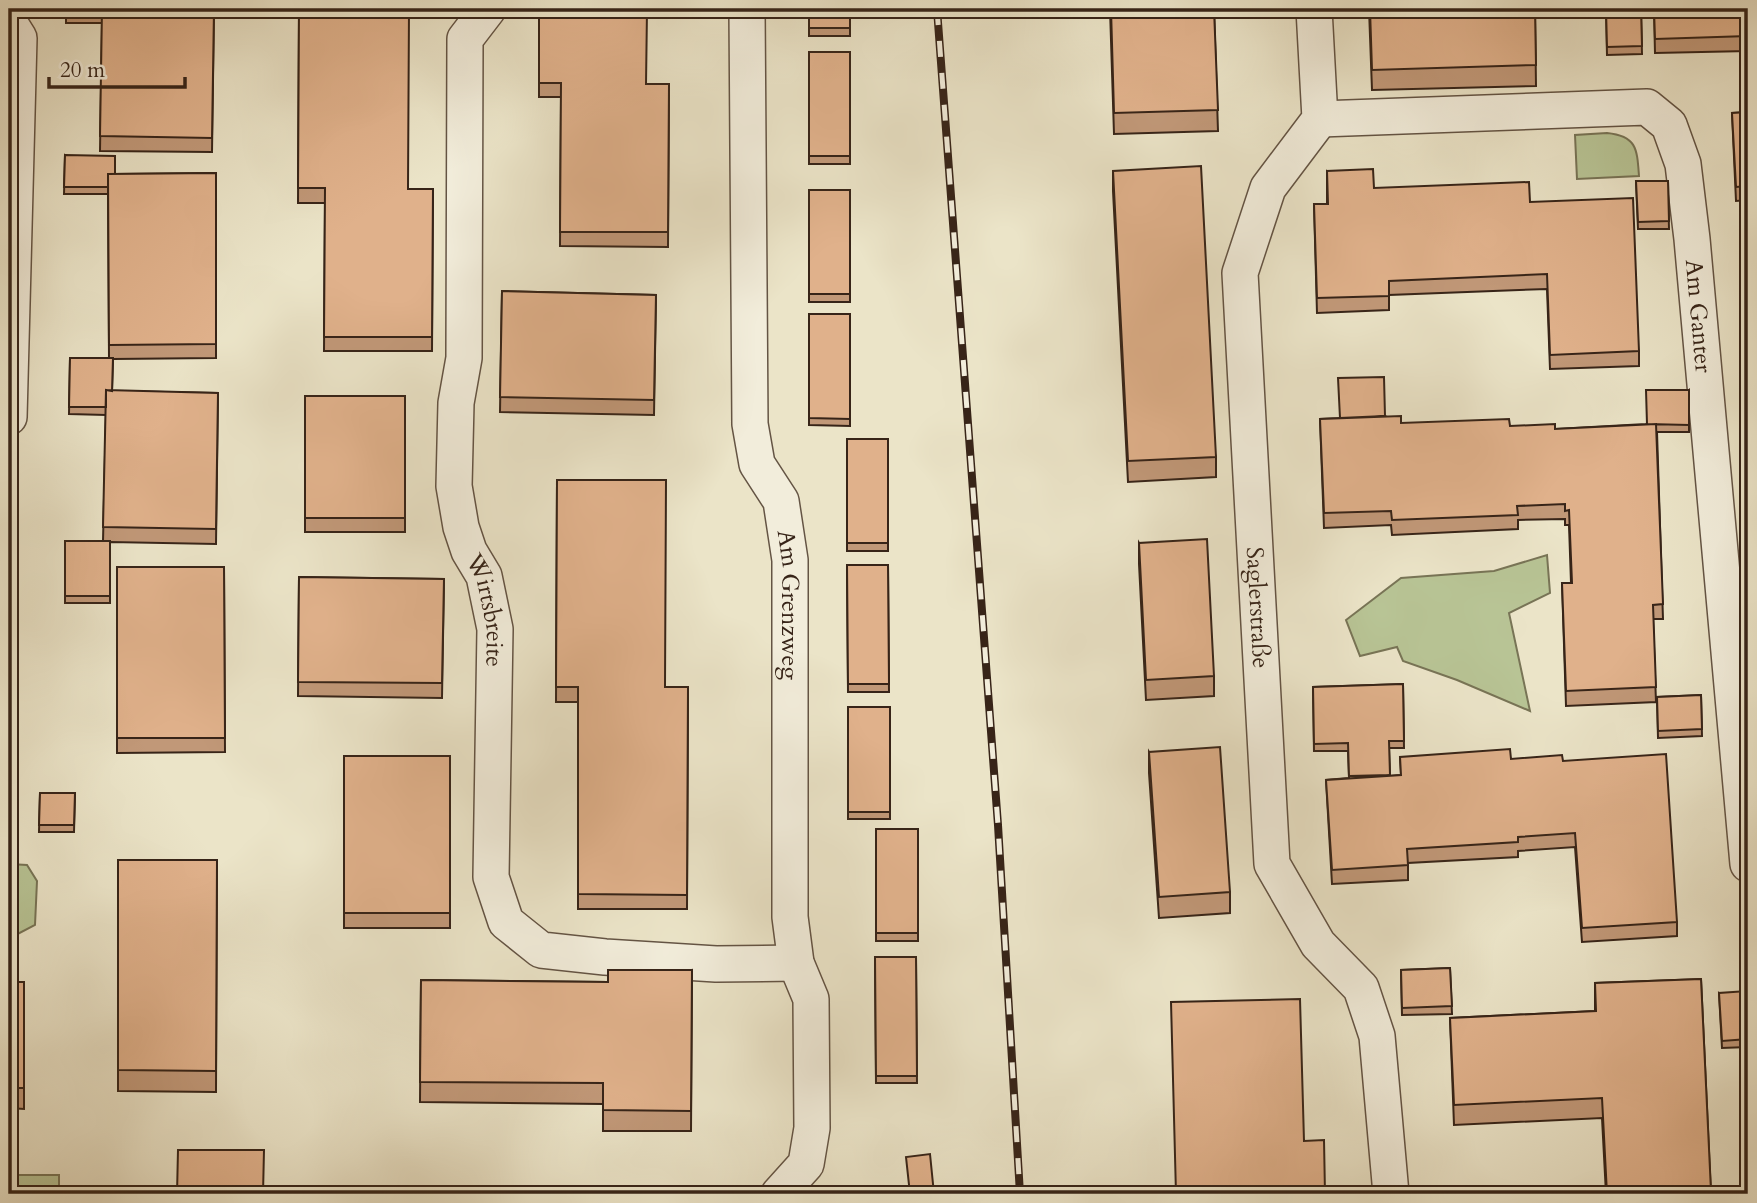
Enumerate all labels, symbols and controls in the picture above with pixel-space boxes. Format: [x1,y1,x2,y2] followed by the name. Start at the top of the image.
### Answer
[49,46,186,90] scale bar
[60,56,105,85] text: 20 m
[1677,258,1720,375] street label: Am Ganter
[769,527,807,680] street label: Am Grenzweg
[1238,546,1278,669] street label: Saglerstraße
[457,547,512,667] street label: Wirtsbreite

